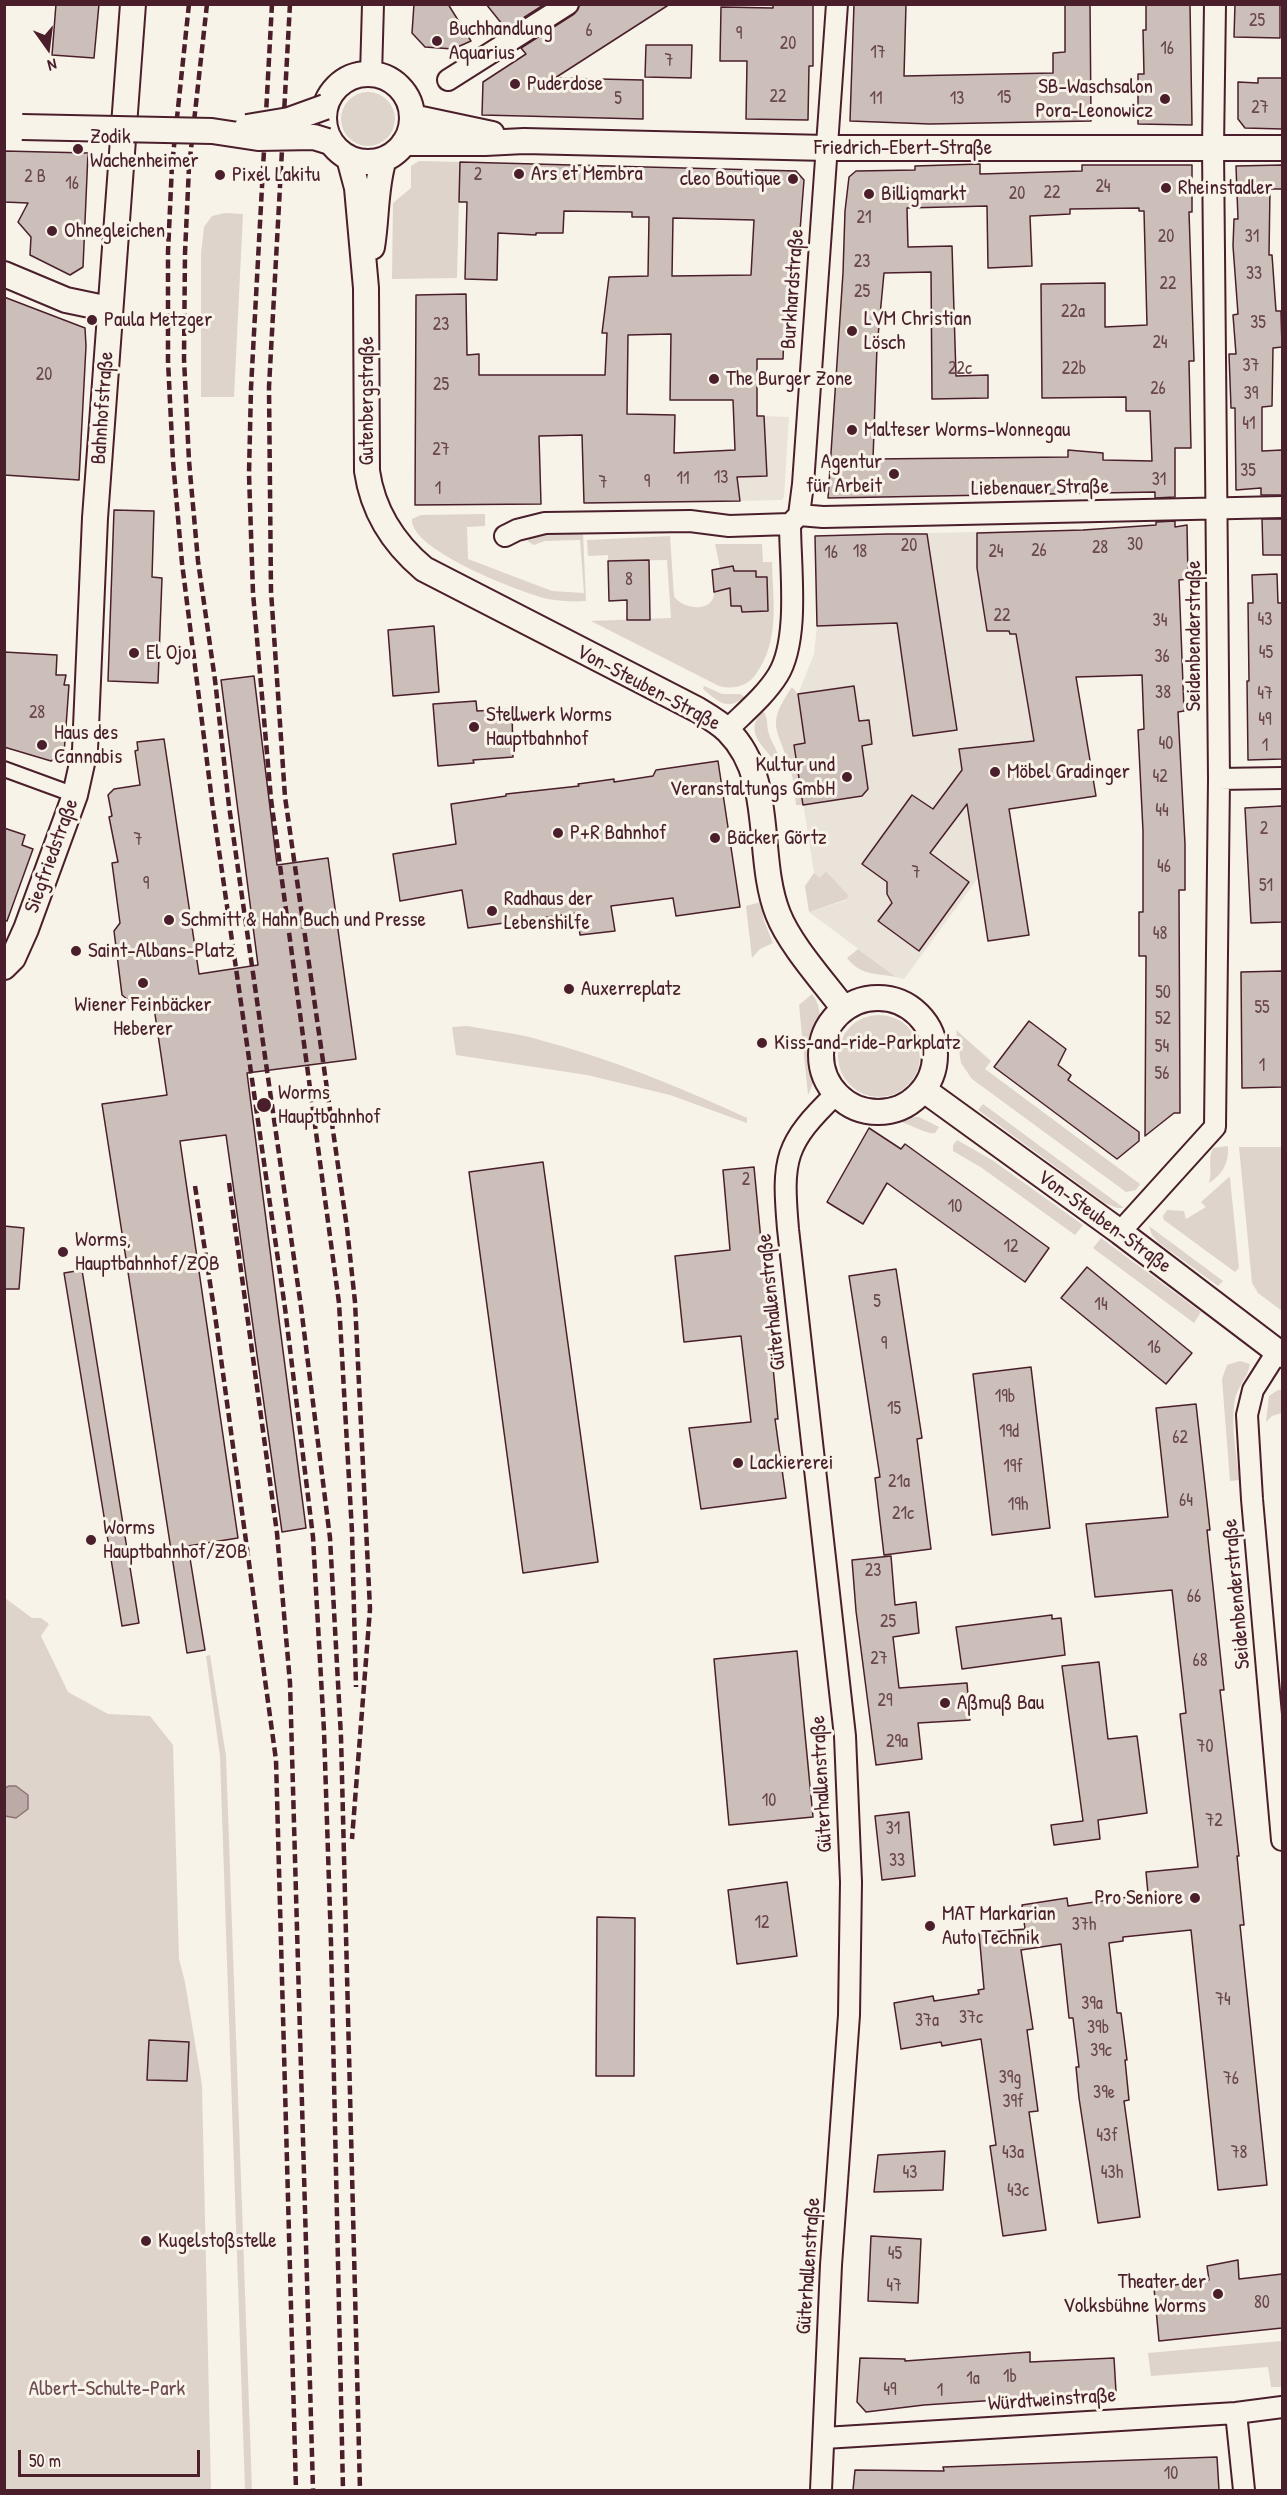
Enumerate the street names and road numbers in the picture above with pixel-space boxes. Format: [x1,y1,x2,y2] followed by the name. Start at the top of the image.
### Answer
[814,135,992,161] street label: Friedrich-Ebert-Straße
[776,228,810,350] street label: Burkhardstraße
[354,336,380,466] street label: Gutenbergstraße
[86,351,120,465] street label: Bahnhofstraße
[971,474,1109,502] street label: Liebenauer Straße
[1181,561,1207,711] street label: Seidenbenderstraße
[572,639,724,737] street label: Von-Steuben-Straße
[20,795,84,917] street label: Siegfriedstraße
[1032,1165,1176,1279] street label: Von-Steuben-Straße
[752,1232,792,1372] street label: Güterhallenstraße
[1218,1518,1256,1670] street label: Seidenbenderstraße
[806,1715,838,1853] street label: Güterhallenstraße
[792,2197,826,2335] street label: Güterhallenstraße
[987,2383,1117,2417] street label: Würdtweinstraße

